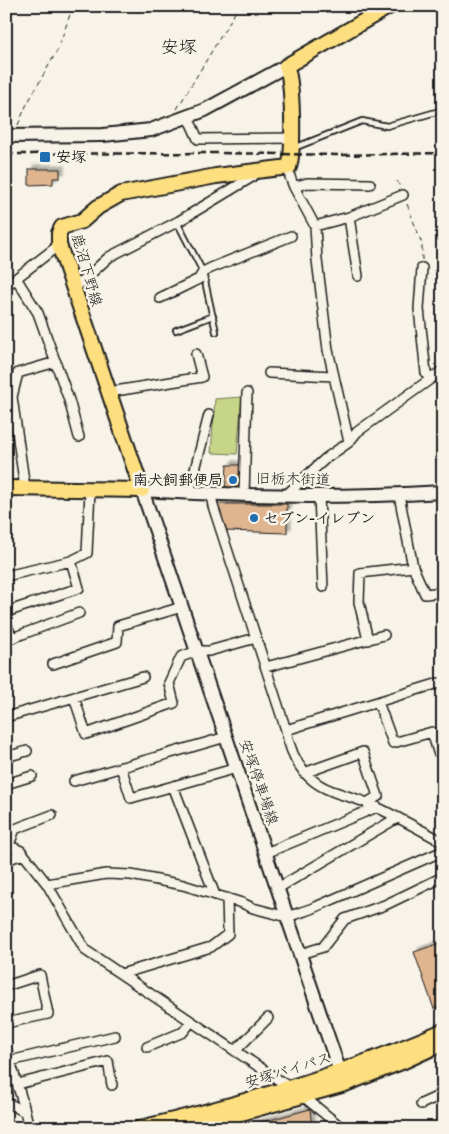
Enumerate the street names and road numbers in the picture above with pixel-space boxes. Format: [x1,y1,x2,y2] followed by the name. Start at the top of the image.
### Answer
[68,231,106,309] street label: 鹿沼下野線
[255,469,331,489] street label: 旧栃木街道
[236,737,282,827] street label: 安塚停車場線
[242,1048,334,1092] street label: 安塚バイパス

